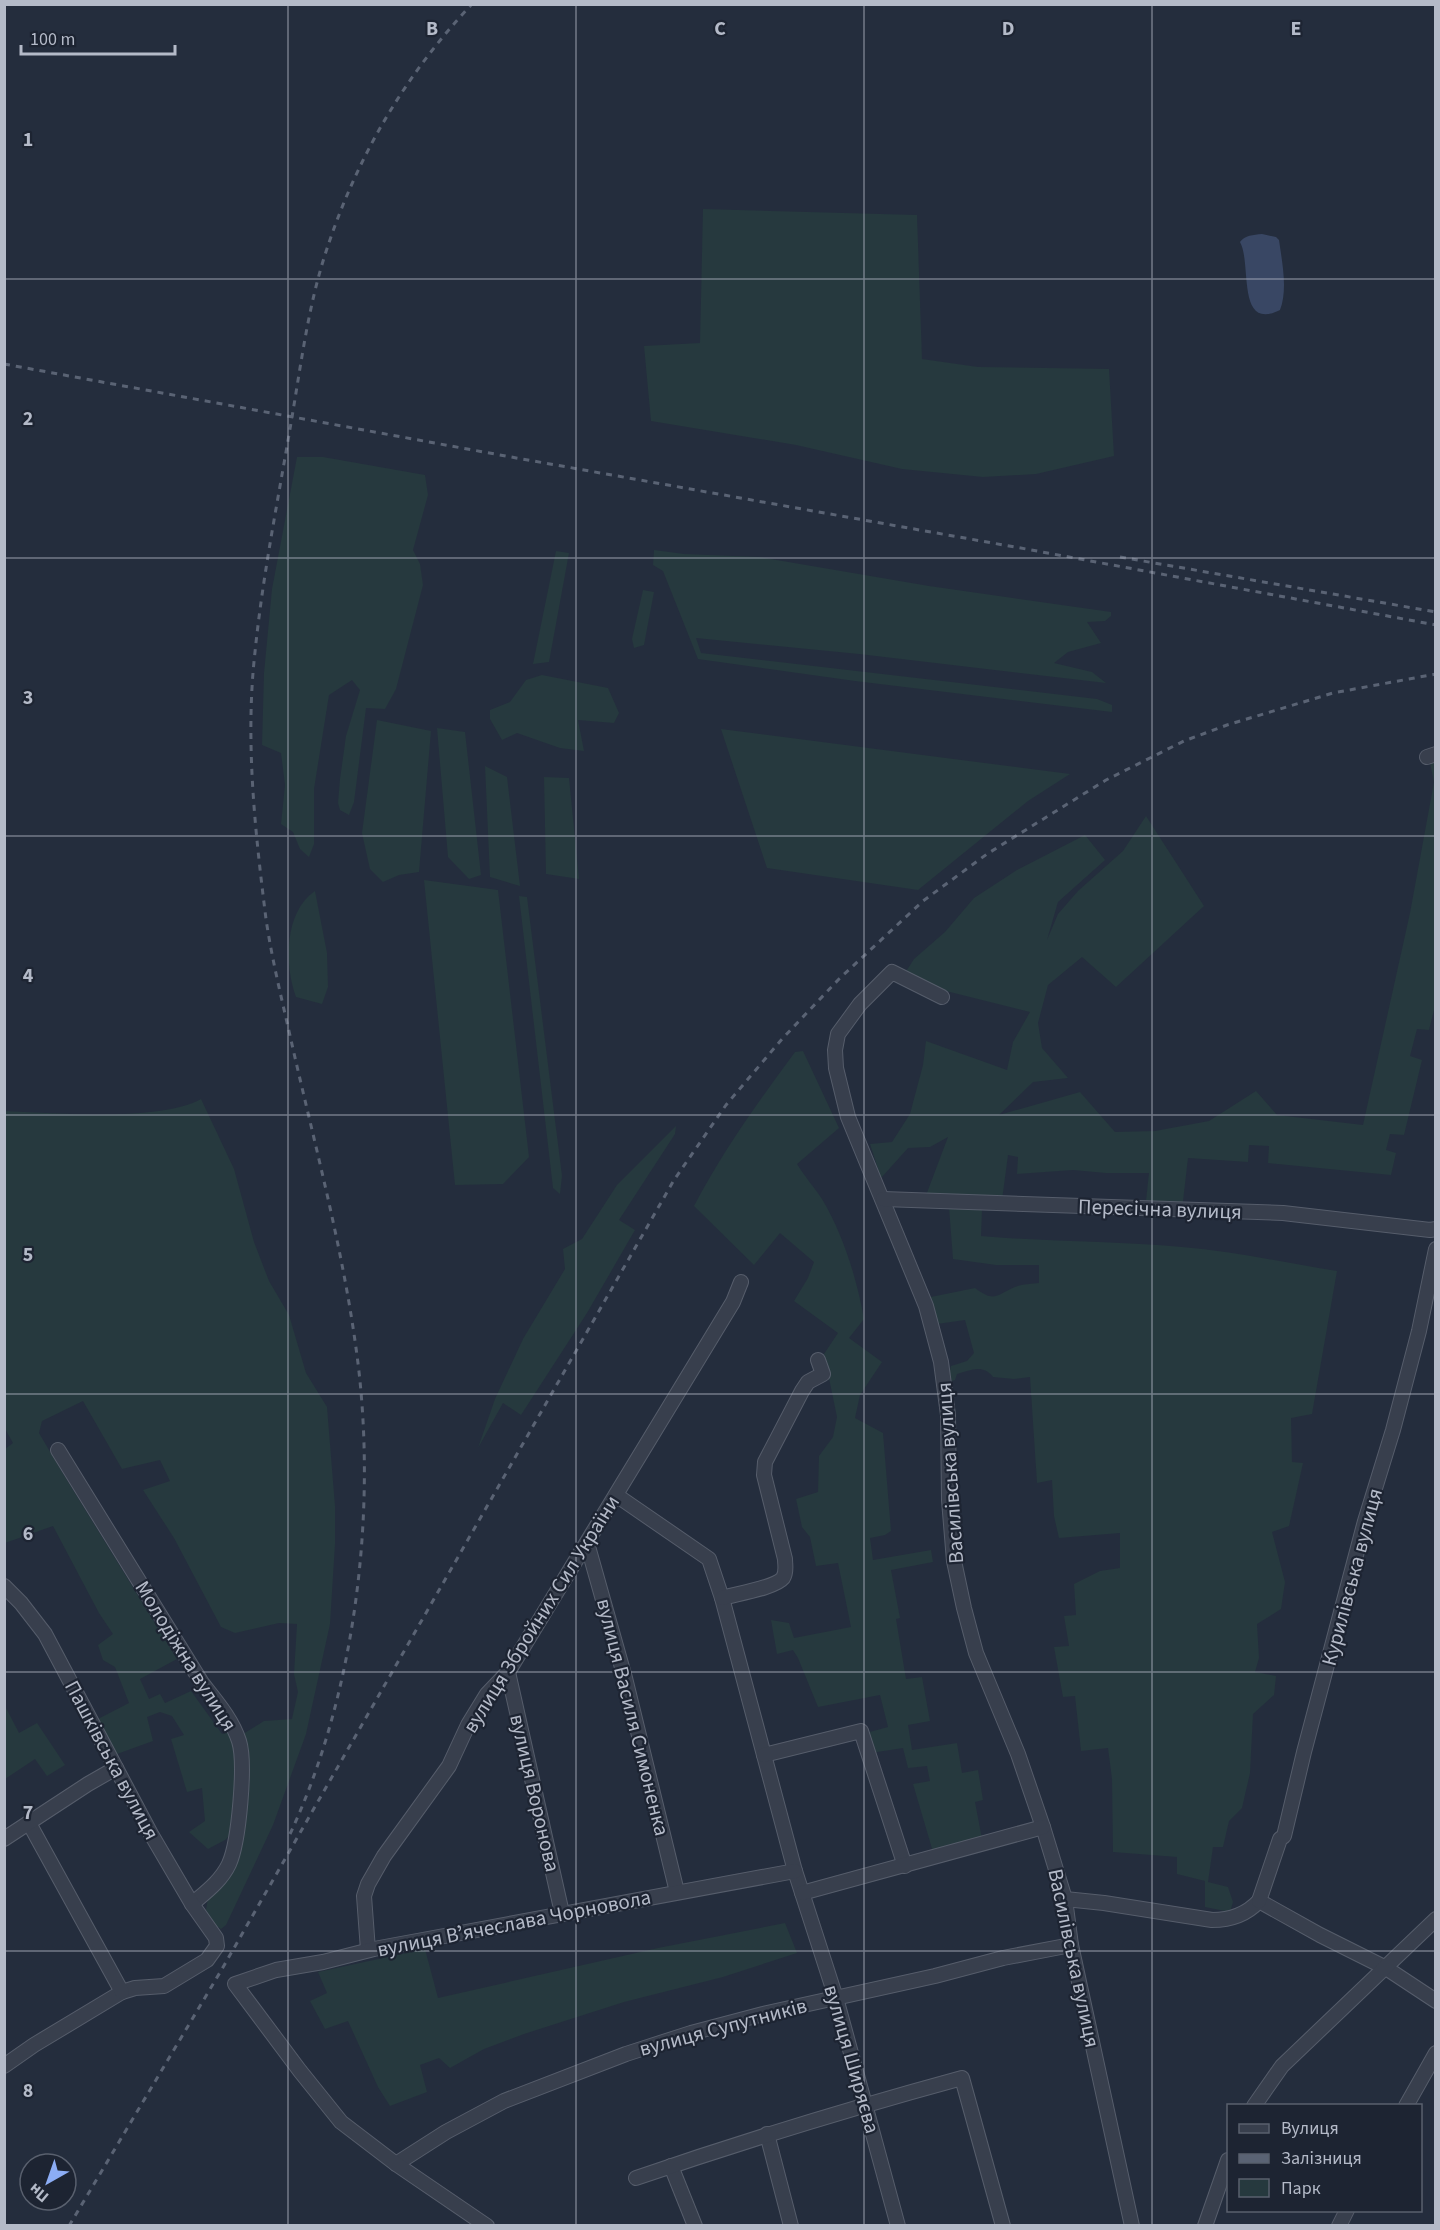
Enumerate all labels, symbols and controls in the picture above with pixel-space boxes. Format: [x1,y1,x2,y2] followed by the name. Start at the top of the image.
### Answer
[426,15,438,43] text: B
[714,15,726,43] text: C
[1002,15,1014,43] text: D
[1291,15,1301,43] text: E
[21,18,176,56] scale bar
[30,27,75,52] text: 100 m
[23,126,33,154] text: 1
[23,405,33,433] text: 2
[23,684,33,712] text: 3
[23,962,34,990] text: 4
[1078,1191,1242,1227] street label: Пересічна вулиця
[23,1241,33,1269] text: 5
[929,1381,971,1565] street label: Василівська вулиця
[1314,1485,1390,1669] street label: Курилівська вулиця
[455,1489,627,1739] street label: вулиця Збройних Сил України
[23,1520,33,1548] text: 6
[128,1575,244,1737] street label: Молодіжна вулиця
[589,1595,677,1839] street label: вулиця Василя Симоненка
[57,1675,167,1845] street label: Пашківська вулиця
[502,1711,568,1875] street label: вулиця Воронова
[23,1799,33,1827] text: 7
[1040,1866,1108,2050] street label: Василівська вулиця
[374,1882,654,1964] street label: вулиця Вʼячеслава Чорновола
[816,1981,888,2137] street label: вулиця Ширяєва
[636,1990,810,2064] street label: вулиця Супутників
[23,2077,33,2105] text: 8
[1227,2104,1422,2212] legend
[1281,2116,1339,2141] text: Вулиця
[1281,2146,1362,2171] text: Залізниця
[18,2152,78,2212] north arrow
[1281,2176,1321,2201] text: Парк
[24,2178,54,2208] text: Пн

